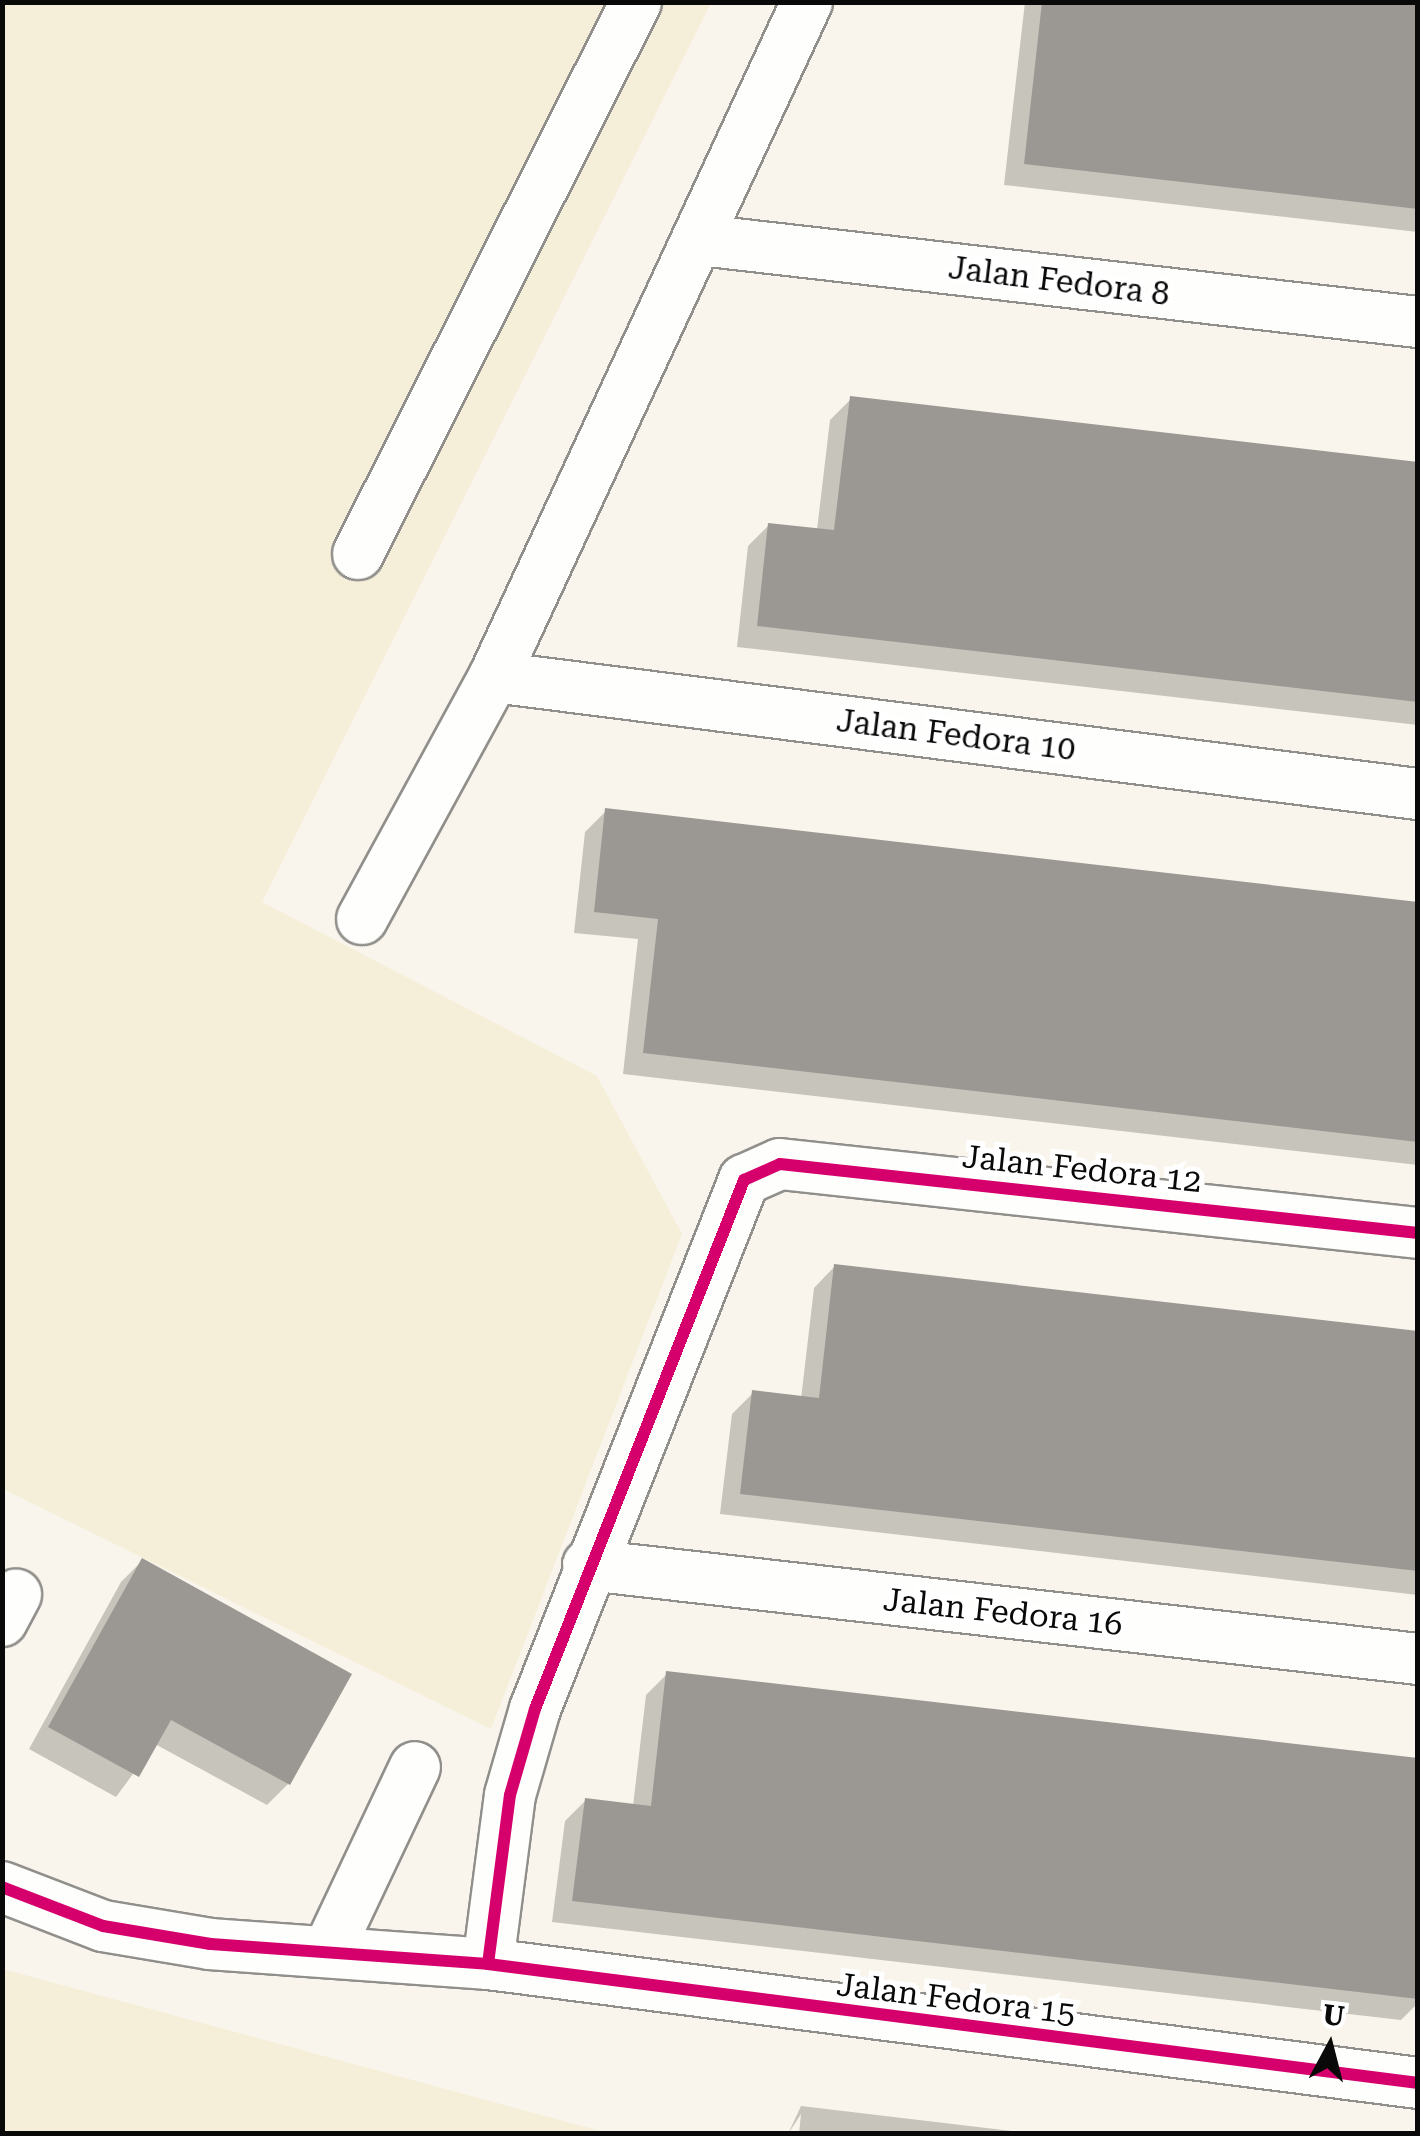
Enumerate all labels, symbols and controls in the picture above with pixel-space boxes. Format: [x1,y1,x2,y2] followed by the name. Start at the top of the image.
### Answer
[946,248,1172,314] street label: Jalan Fedora 8
[834,701,1078,769] street label: Jalan Fedora 10
[960,1137,1204,1201] street label: Jalan Fedora 12
[881,1580,1125,1644] street label: Jalan Fedora 16
[834,1965,1078,2033] street label: Jalan Fedora 15
[1280,1996,1380,2096] north arrow
[1321,1998,1346,2033] text: U

